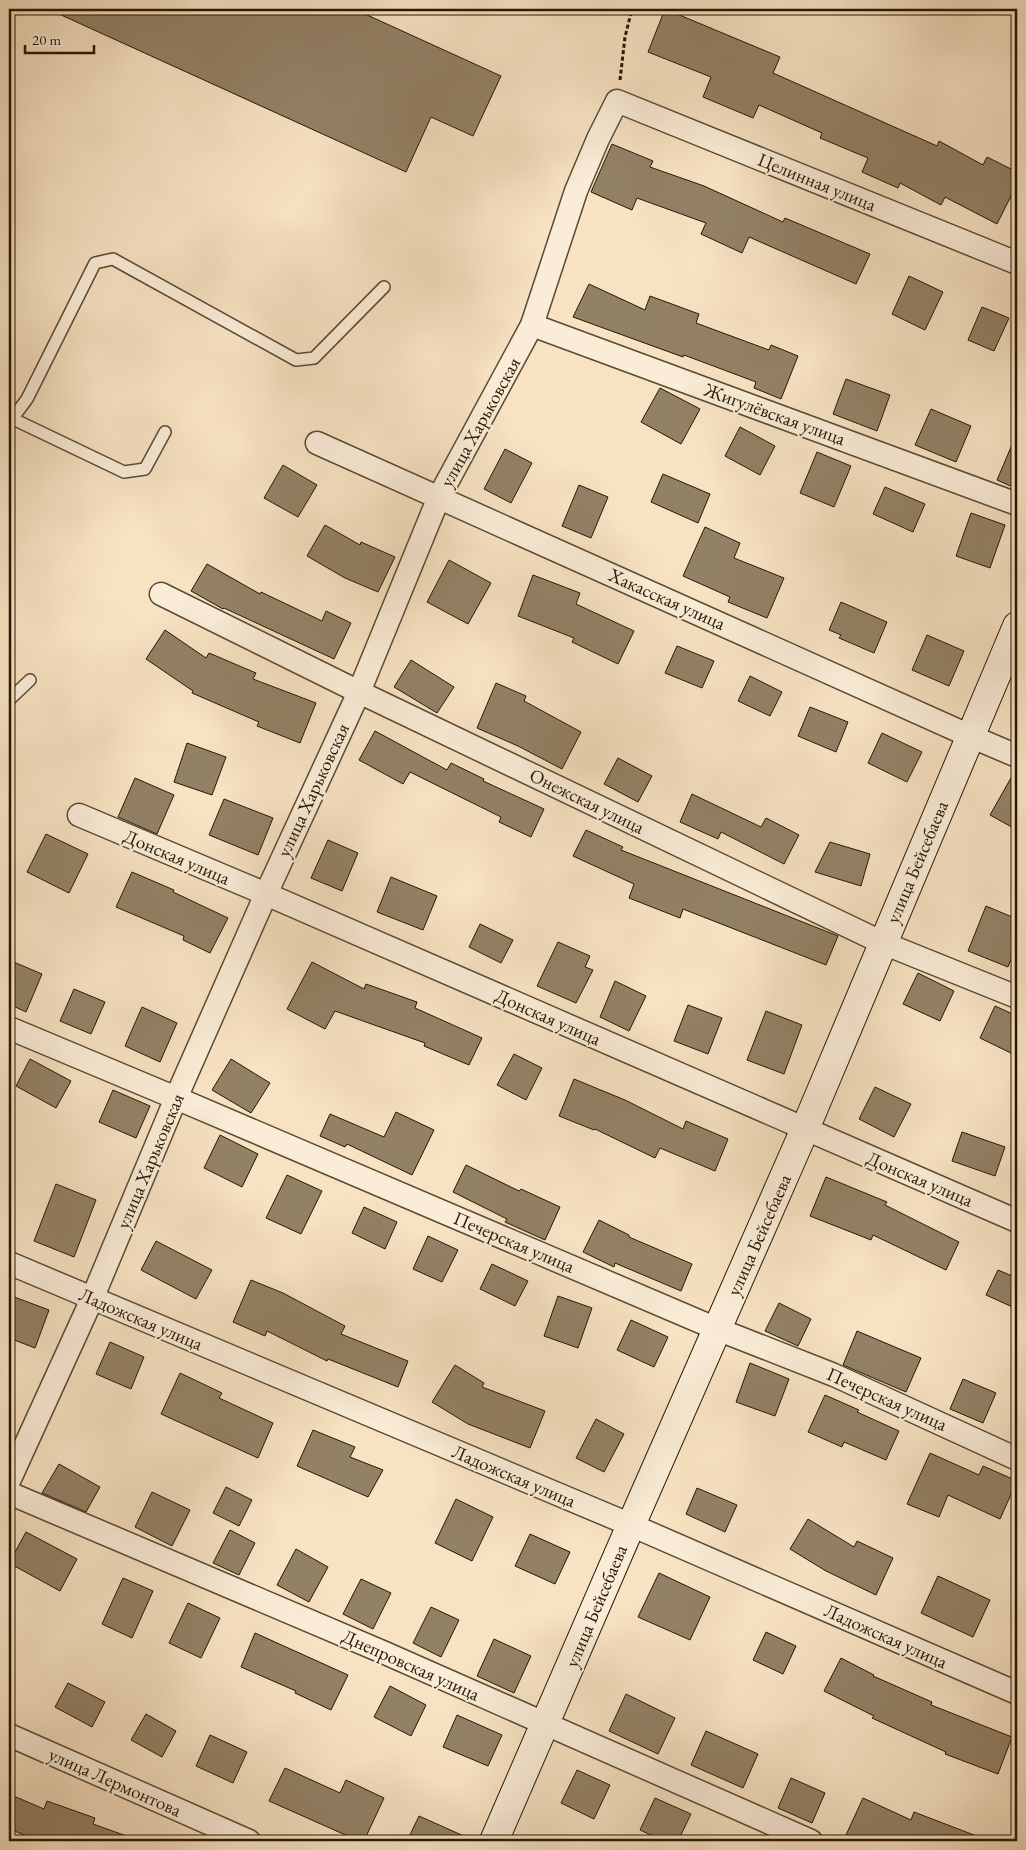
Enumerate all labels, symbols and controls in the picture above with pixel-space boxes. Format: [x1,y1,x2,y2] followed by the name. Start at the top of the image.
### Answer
[25,22,94,54] scale bar
[32,30,61,49] text: 20 m
[754,147,880,217] street label: Целинная улица
[434,352,526,491] street label: улица Харьковская
[700,377,849,451] street label: Жигулёвская улица
[604,562,730,636] street label: Хакасская улица
[271,719,355,861] street label: улица Харьковская
[525,762,649,840] street label: Онежская улица
[880,797,954,927] street label: улица Бейсебаева
[120,823,234,891] street label: Донская улица
[491,983,605,1052] street label: Донская улица
[110,1089,190,1233] street label: улица Харьковская
[863,1145,977,1213] street label: Донская улица
[721,1170,797,1300] street label: улица Бейсебаева
[450,1205,579,1279] street label: Печерская улица
[75,1282,207,1356] street label: Ладожская улица
[823,1361,952,1437] street label: Печерская улица
[448,1439,580,1513] street label: Ладожская улица
[559,1541,633,1671] street label: улица Бейсебаева
[821,1598,952,1674] street label: Ладожская улица
[338,1623,484,1707] street label: Днепровская улица
[45,1742,186,1823] street label: улица Лермонтова

